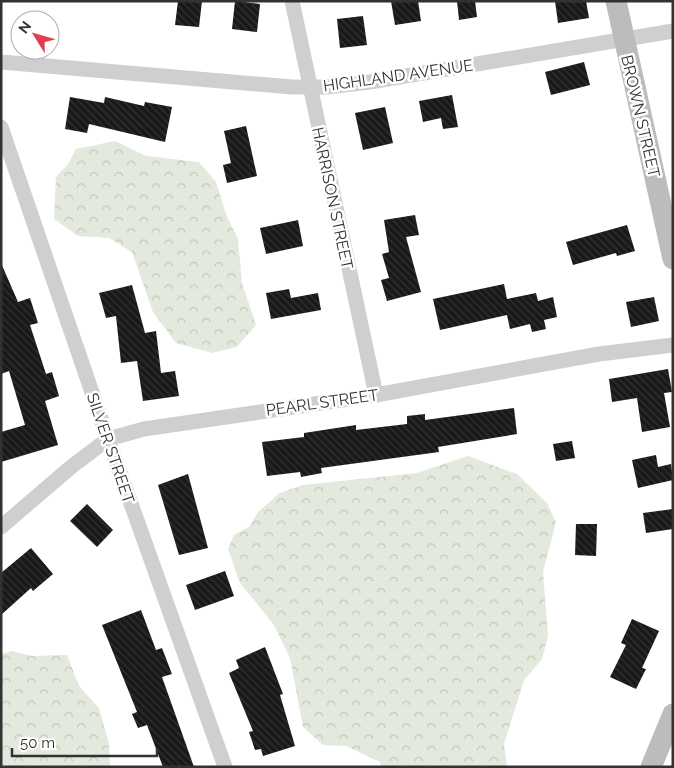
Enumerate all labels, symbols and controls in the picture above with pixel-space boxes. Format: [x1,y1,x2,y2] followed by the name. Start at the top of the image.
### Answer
[10,10,60,60] north arrow
[15,18,34,36] text: N
[617,53,664,179] street label: BROWN STREET
[322,56,475,95] street label: HIGHLAND AVENUE
[308,125,357,271] street label: HARRISON STREET
[265,385,380,420] street label: PEARL STREET
[83,390,138,506] street label: SILVER STREET
[12,726,158,758] scale bar
[20,734,55,752] text: 50 m

